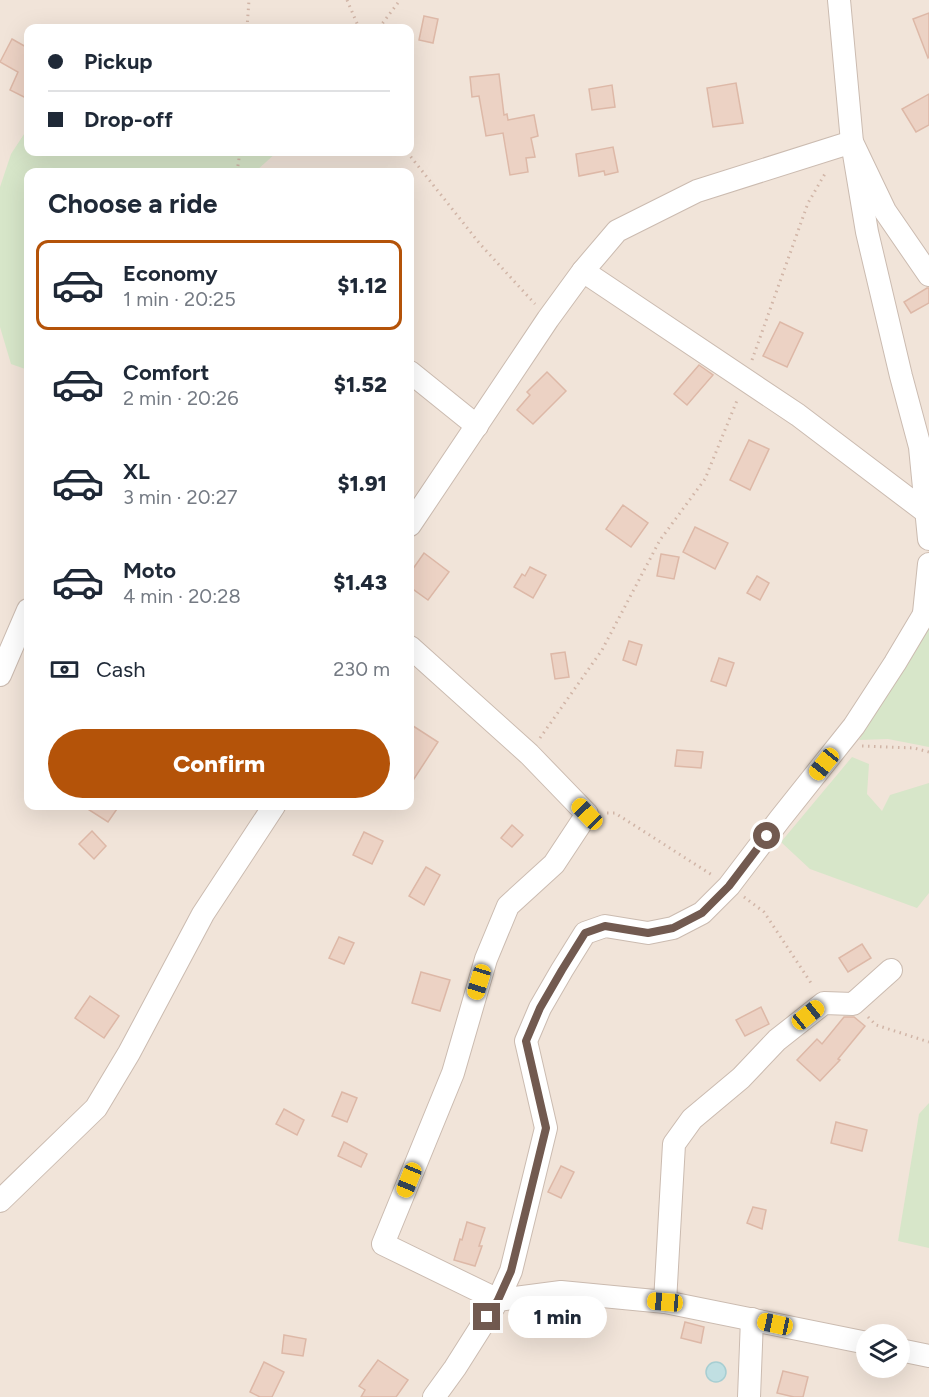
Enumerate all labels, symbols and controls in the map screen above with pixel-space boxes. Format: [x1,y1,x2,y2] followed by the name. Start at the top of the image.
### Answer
[84,48,153,75] text: Pickup
[84,106,173,133] text: Drop-off
[48,187,217,220] text: Choose a ride
[51,258,105,312] icon: car
[123,260,218,287] text: Economy
[337,272,387,299] text: $1.12
[123,287,236,311] text: 1 min · 20:25
[51,357,105,411] icon: car
[123,359,209,386] text: Comfort
[334,371,387,398] text: $1.52
[123,386,238,410] text: 2 min · 20:26
[51,456,105,510] icon: car
[123,458,150,485] text: XL
[337,470,387,497] text: $1.91
[123,485,238,509] text: 3 min · 20:27
[51,555,105,609] icon: car
[123,557,176,584] text: Moto
[333,569,387,596] text: $1.43
[123,584,241,608] text: 4 min · 20:28
[48,653,81,686] icon: cash
[96,656,146,683] text: Cash
[333,657,390,681] text: 230 m
[48,729,390,798] button: Confirm
[806,744,842,784] car
[568,795,606,833] car
[753,822,780,849] route start
[465,962,493,1002] car
[788,997,828,1033] car
[394,1160,424,1200] car
[646,1291,684,1313] car
[508,1296,607,1338] callout: 1 min
[473,1303,500,1330] route end
[534,1305,581,1329] text: 1 min
[756,1311,794,1337] car
[856,1324,910,1378] map controls
[856,1324,910,1378] button: layers

